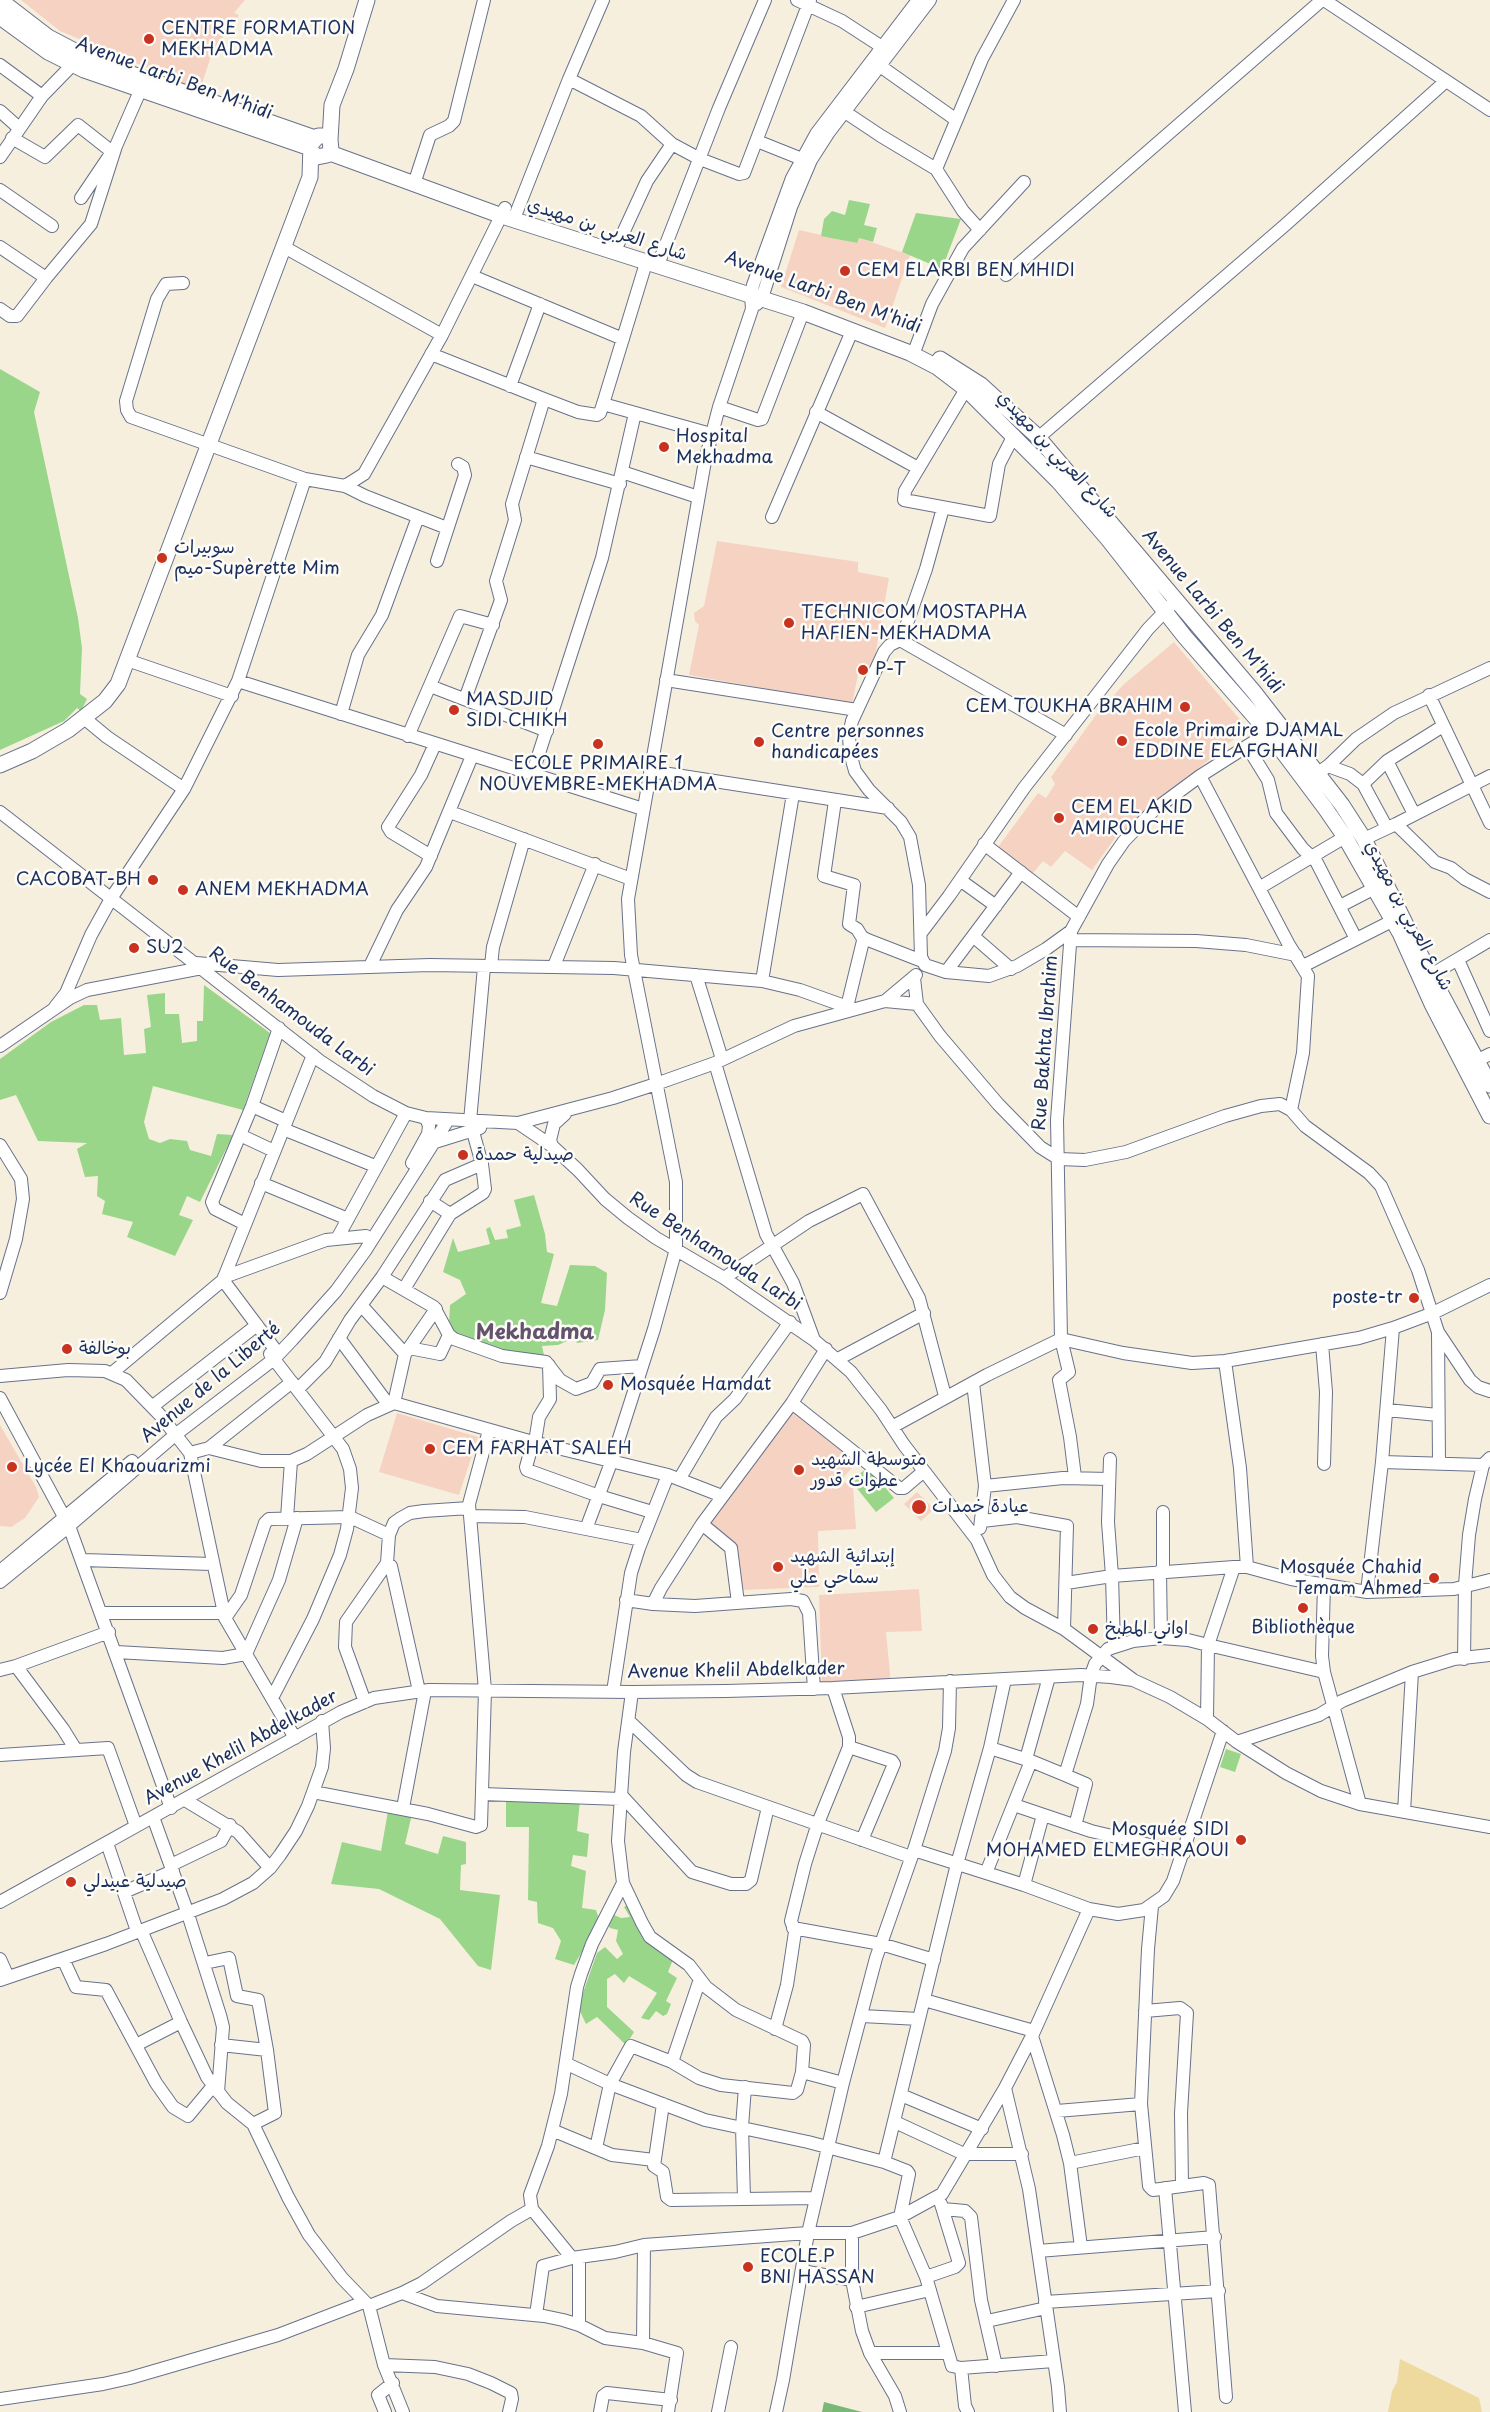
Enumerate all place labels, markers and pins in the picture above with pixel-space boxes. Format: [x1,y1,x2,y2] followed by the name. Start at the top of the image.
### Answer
[161,18,355,60] place label: CENTRE FORMATION MEKHADMA
[142,32,156,46] marker: CENTRE FORMATION MEKHADMA
[857,260,1075,282] place label: CEM ELARBI BEN MHIDI
[838,264,852,278] marker: CEM ELARBI BEN MHIDI
[676,426,773,468] place label: Hospital Mekhadma
[657,440,671,454] marker: Hospital Mekhadma
[174,537,340,580] place label: سوبيرات ميم-Supèrette Mim
[155,551,169,565] marker: سوبيرات ميم-Supèrette Mim
[801,602,1027,644] place label: TECHNICOM MOSTAPHA HAFIEN-MEKHADMA
[782,616,796,630] marker: TECHNICOM MOSTAPHA HAFIEN-MEKHADMA
[875,659,906,681] place label: P-T
[856,663,870,677] marker: P-T
[466,689,568,732] place label: MASDJID SIDI CHIKH
[966,696,1173,718] place label: CEM TOUKHA BRAHIM
[1178,700,1192,714] marker: CEM TOUKHA BRAHIM
[447,703,461,717] marker: MASDJID SIDI CHIKH
[1134,720,1343,762] place label: Ecole Primaire DJAMAL EDDINE ELAFGHANI
[771,721,924,764] place label: Centre personnes handicapées
[1115,734,1129,748] marker: Ecole Primaire DJAMAL EDDINE ELAFGHANI
[752,735,766,749] marker: Centre personnes handicapées
[591,737,605,751] marker: ECOLE PRIMAIRE 1 NOUVEMBRE-MEKHADMA
[479,753,717,795] place label: ECOLE PRIMAIRE 1 NOUVEMBRE-MEKHADMA
[1071,797,1193,840] place label: CEM EL AKID AMIROUCHE
[1052,811,1066,825] marker: CEM EL AKID AMIROUCHE
[16,869,141,891] place label: CACOBAT-BH
[146,873,160,887] marker: CACOBAT-BH
[195,879,369,901] place label: ANEM MEKHADMA
[176,883,190,897] marker: ANEM MEKHADMA
[146,937,184,959] place label: SU2
[127,941,141,955] marker: SU2
[475,1144,574,1166] place label: صيدلية حمدة
[456,1148,470,1162] marker: صيدلية حمدة
[1332,1287,1402,1309] place label: poste-tr
[1407,1291,1421,1305] marker: poste-tr
[79,1338,131,1360] place label: بوخالفة
[60,1342,74,1356] marker: بوخالفة
[620,1374,771,1396] place label: Mosquée Hamdat
[601,1378,615,1392] marker: Mosquée Hamdat
[442,1438,632,1460] place label: CEM FARHAT SALEH
[423,1442,437,1456] marker: CEM FARHAT SALEH
[811,1449,927,1492] place label: متوسطة الشهيد عطوات قدور
[24,1456,210,1478] place label: Lycée El Khaouarizmi
[5,1460,19,1474] marker: Lycée El Khaouarizmi
[792,1463,806,1477] marker: متوسطة الشهيد عطوات قدور
[932,1496,1029,1518] place label: عيادة خمدات
[910,1498,928,1516] marker: عيادة خمدات
[790,1546,895,1588] place label: إبتدائية الشهيد سماحي علي
[1280,1557,1422,1600] place label: Mosquée Chahid Temam Ahmed
[771,1560,785,1574] marker: إبتدائية الشهيد سماحي علي
[1427,1571,1441,1585] marker: Mosquée Chahid Temam Ahmed
[1296,1601,1310,1615] marker: Bibliothèque
[1251,1617,1355,1639] place label: Bibliothèque
[1105,1618,1188,1640] place label: اواني المطبخ
[1086,1622,1100,1636] marker: اواني المطبخ
[986,1819,1229,1862] place label: Mosquée SIDI MOHAMED ELMEGHRAOUI
[1234,1833,1248,1847] marker: Mosquée SIDI MOHAMED ELMEGHRAOUI
[83,1871,187,1893] place label: صيدلية عبيدلي
[64,1875,78,1889] marker: صيدلية عبيدلي
[760,2246,875,2288] place label: ECOLE.P BNI HASSAN
[741,2260,755,2274] marker: ECOLE.P BNI HASSAN

